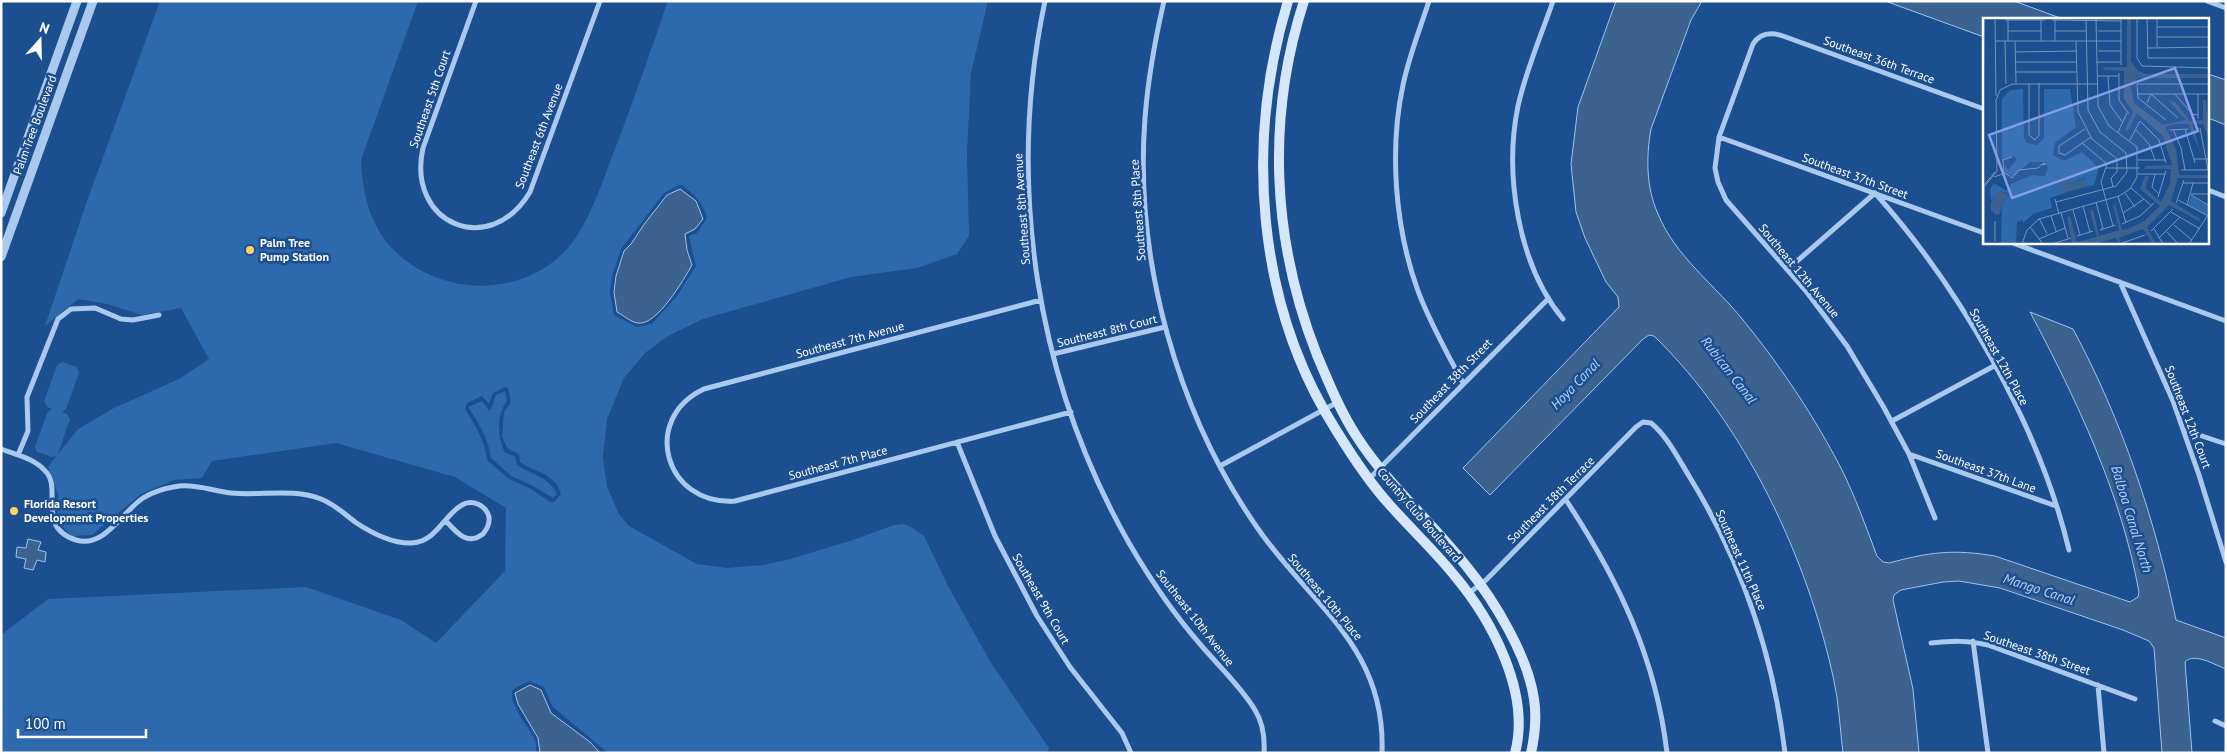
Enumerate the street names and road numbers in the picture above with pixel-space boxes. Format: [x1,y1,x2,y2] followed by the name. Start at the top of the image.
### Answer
[1821,32,1937,87] street label: Southeast 36th Terrace
[406,48,453,150] street label: Southeast 5th Court
[10,73,59,177] street label: Palm Tree Boulevard
[512,81,566,191] street label: Southeast 6th Avenue
[1800,149,1910,202] street label: Southeast 37th Street
[1010,153,1033,265] street label: Southeast 8th Avenue
[1126,159,1149,261] street label: Southeast 8th Place
[1756,221,1843,321] street label: Southeast 12th Avenue
[1967,306,2032,408] street label: Southeast 12th Place
[1055,311,1158,350] street label: Southeast 8th Court
[794,318,906,361] street label: Southeast 7th Avenue
[1406,335,1495,426] street label: Southeast 38th Street
[2162,363,2215,470] street label: Southeast 12th Court
[787,442,889,483] street label: Southeast 7th Place
[1934,445,2038,496] street label: Southeast 37th Lane
[1504,453,1597,546] street label: Southeast 38th Terrace
[1374,464,1465,565] street label: Country Club Boulevard
[1713,507,1770,612] street label: Southeast 11th Place
[1285,550,1366,643] street label: Southeast 10th Place
[1009,551,1074,647] street label: Southeast 9th Court
[1153,566,1238,669] street label: Southeast 10th Avenue
[1982,627,2092,678] street label: Southeast 38th Street

